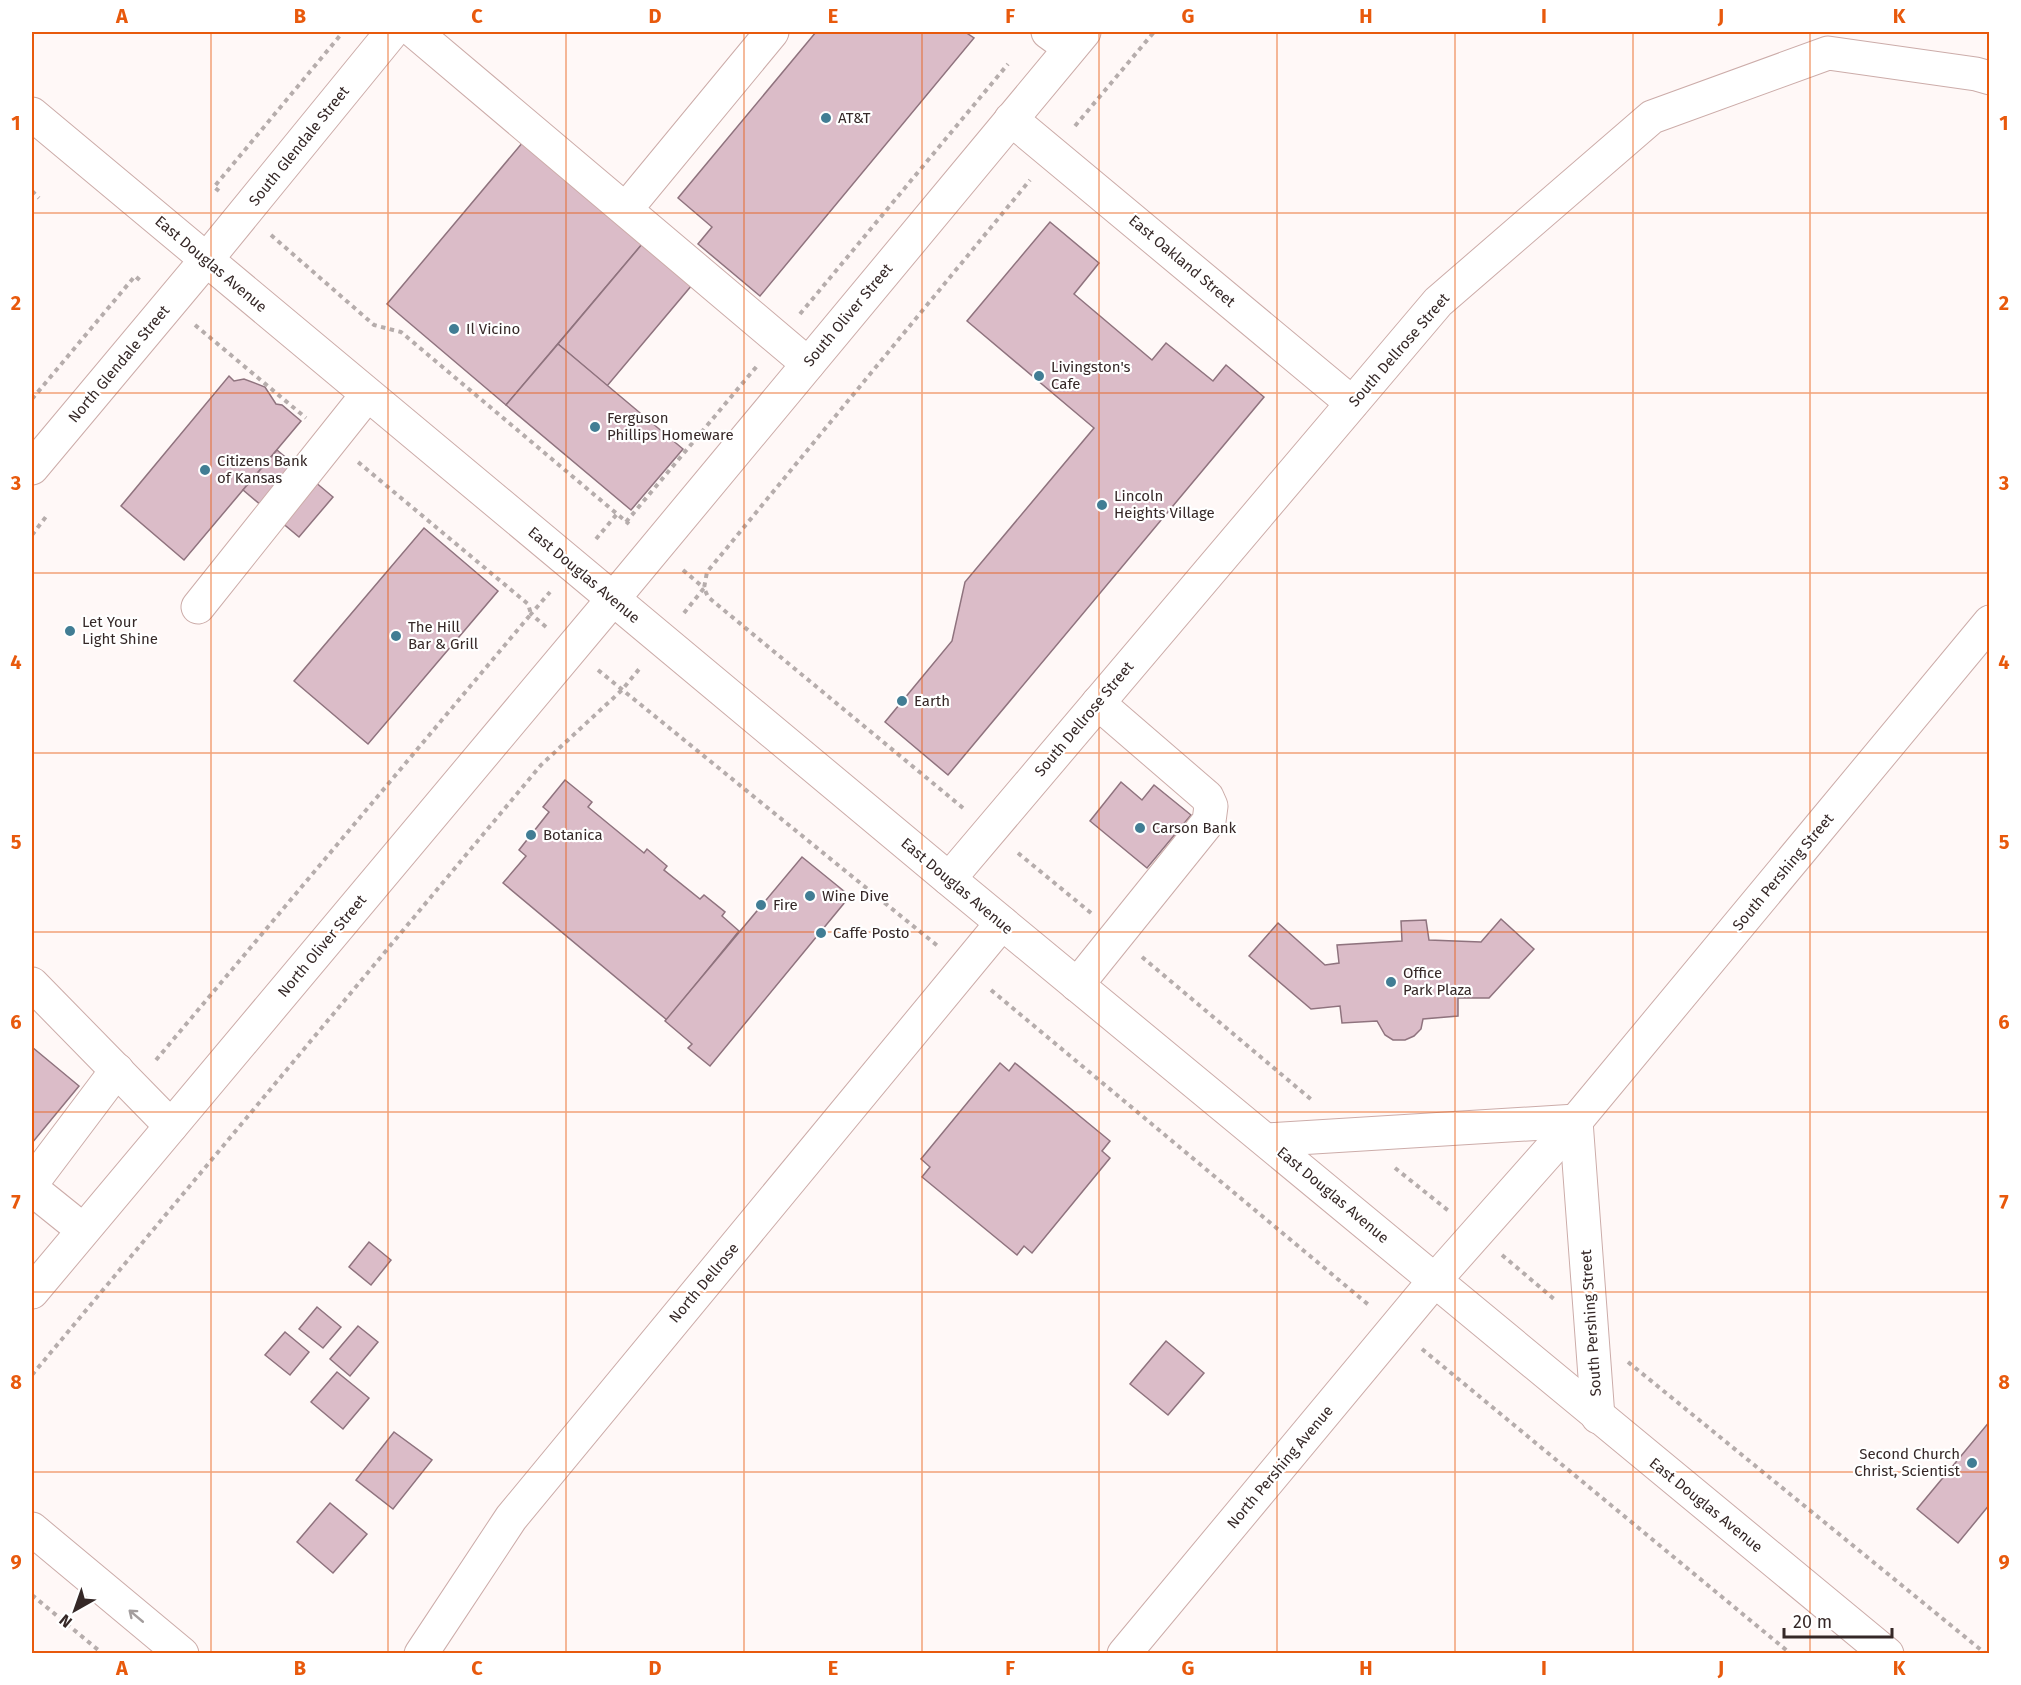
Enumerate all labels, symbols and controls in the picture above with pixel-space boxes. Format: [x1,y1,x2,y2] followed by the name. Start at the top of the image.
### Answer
[115,4,129,28] text: A
[294,4,306,28] text: B
[471,4,483,28] text: C
[648,4,662,28] text: D
[828,4,838,28] text: E
[1005,4,1015,28] text: F
[1182,4,1194,28] text: G
[1359,4,1373,28] text: H
[1541,4,1547,28] text: I
[1717,4,1724,28] text: J
[1893,4,1906,28] text: K
[245,82,353,209] street label: South Glendale Street
[838,109,871,127] place label: AT&T
[11,111,21,135] text: 1
[819,111,833,125] marker: AT&T
[1999,111,2009,135] text: 1
[1125,211,1239,311] street label: East Oakland Street
[151,212,271,316] street label: East Douglas Avenue
[800,259,897,370] street label: South Oliver Street
[1345,289,1454,410] street label: South Dellrose Street
[11,291,21,315] text: 2
[1999,291,2009,315] text: 2
[65,301,174,426] street label: North Glendale Street
[466,320,520,338] place label: Il Vicino
[447,322,461,336] marker: Il Vicino
[1051,358,1131,393] place label: Livingston's Cafe
[1032,369,1046,383] marker: Livingston's Cafe
[607,409,734,444] place label: Ferguson Phillips Homeware
[588,420,602,434] marker: Ferguson Phillips Homeware
[217,452,308,487] place label: Citizens Bank of Kansas
[198,463,212,477] marker: Citizens Bank of Kansas
[10,471,21,495] text: 3
[1998,471,2009,495] text: 3
[1114,487,1215,522] place label: Lincoln Heights Village
[1095,498,1109,512] marker: Lincoln Heights Village
[524,523,644,627] street label: East Douglas Avenue
[82,613,158,648] place label: Let Your Light Shine
[408,618,479,653] place label: The Hill Bar & Grill
[63,624,77,638] marker: Let Your Light Shine
[389,629,403,643] marker: The Hill Bar & Grill
[10,650,22,674] text: 4
[1998,650,2010,674] text: 4
[1031,657,1138,780] street label: South Dellrose Street
[914,692,950,710] place label: Earth
[895,694,909,708] marker: Earth
[1729,809,1838,934] street label: South Pershing Street
[1152,819,1237,837] place label: Carson Bank
[1133,821,1147,835] marker: Carson Bank
[543,826,603,844] place label: Botanica
[524,828,538,842] marker: Botanica
[11,830,22,854] text: 5
[1999,830,2010,854] text: 5
[897,834,1017,938] street label: East Douglas Avenue
[822,887,889,905] place label: Wine Dive
[803,889,817,903] marker: Wine Dive
[274,891,370,1001] street label: North Oliver Street
[773,896,798,914] place label: Fire
[754,898,768,912] marker: Fire
[833,924,909,942] place label: Caffe Posto
[814,926,828,940] marker: Caffe Posto
[1403,964,1472,999] place label: Office Park Plaza
[1384,975,1398,989] marker: Office Park Plaza
[10,1010,22,1034] text: 6
[1998,1010,2010,1034] text: 6
[1273,1143,1393,1247] street label: East Douglas Avenue
[11,1190,21,1214] text: 7
[1999,1190,2009,1214] text: 7
[665,1239,743,1327] street label: North Dellrose
[1577,1248,1605,1397] street label: South Pershing Street
[10,1370,22,1394] text: 8
[1998,1370,2010,1394] text: 8
[1223,1402,1337,1532] street label: North Pershing Avenue
[1854,1445,1961,1480] place label: Second Church Christ, Scientist
[1646,1454,1766,1556] street label: East Douglas Avenue
[1965,1456,1979,1470] marker: Second Church Christ, Scientist
[10,1550,22,1574] text: 9
[1998,1550,2010,1574] text: 9
[45,1580,105,1640] north arrow
[1784,1601,1892,1639] scale bar
[56,1610,76,1632] text: N
[129,1610,145,1623] one-way arrow
[1793,1611,1832,1633] text: 20 m
[115,1656,129,1680] text: A
[294,1656,306,1680] text: B
[471,1656,483,1680] text: C
[648,1656,662,1680] text: D
[828,1656,838,1680] text: E
[1005,1656,1015,1680] text: F
[1182,1656,1194,1680] text: G
[1359,1656,1373,1680] text: H
[1541,1656,1547,1680] text: I
[1717,1656,1724,1680] text: J
[1893,1656,1906,1680] text: K

